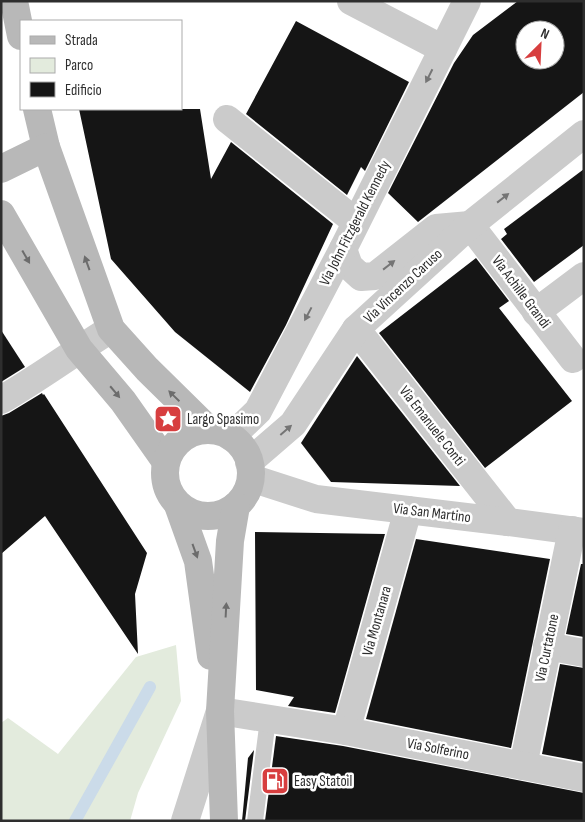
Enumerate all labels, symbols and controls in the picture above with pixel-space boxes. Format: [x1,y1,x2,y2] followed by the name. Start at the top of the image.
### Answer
[20,20,182,110] legend
[515,20,565,70] north arrow
[538,24,552,43] text: N
[65,31,98,50] text: Strada
[65,56,93,75] text: Parco
[425,69,433,83] one-way arrow
[65,81,102,100] text: Edificio
[315,157,395,289] street label: Via John Fitzgerald Kennedy
[496,193,509,204] one-way arrow
[360,245,446,327] street label: Via Vincenzo Caruso
[21,250,30,263] one-way arrow
[487,252,555,332] street label: Via Achille Grandi
[83,255,90,270] one-way arrow
[382,260,396,270] one-way arrow
[304,307,312,322] one-way arrow
[395,382,469,470] street label: Via Emanuele Conti
[109,385,120,398] one-way arrow
[168,390,180,402] one-way arrow
[153,404,183,434] place icon: Largo Spasimo
[187,410,259,429] place label: Largo Spasimo
[280,425,293,436] one-way arrow
[392,499,472,527] street label: Via San Martino
[192,543,199,558] one-way arrow
[358,584,396,658] street label: Via Montanara
[223,602,231,618] one-way arrow
[531,612,563,684] street label: Via Curtatone
[405,734,471,764] street label: Via Solferino
[260,766,290,796] fuel station icon: Easy Statoil
[294,772,352,791] place label: Easy Statoil

